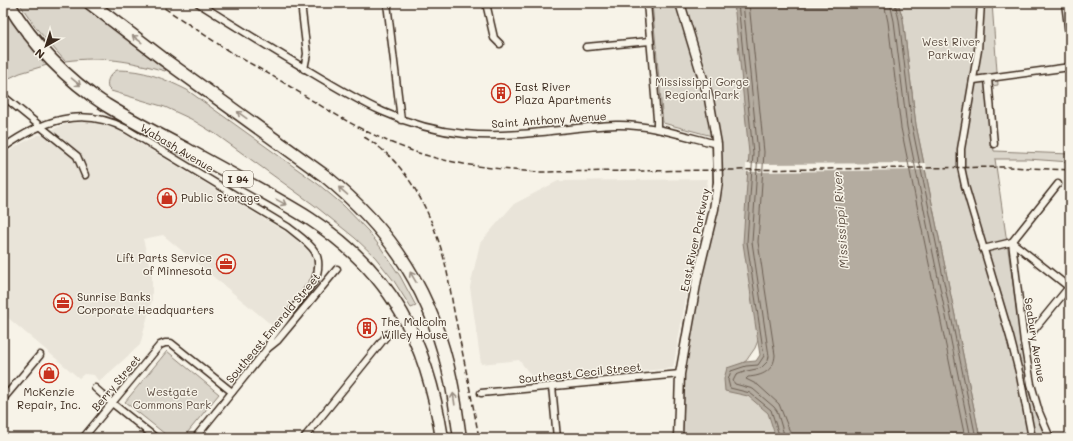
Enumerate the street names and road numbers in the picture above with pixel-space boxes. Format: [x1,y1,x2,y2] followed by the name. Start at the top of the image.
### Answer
[491,108,607,131] street label: Saint Anthony Avenue
[138,120,217,176] street label: Wabash Avenue
[223,171,253,187] road number: I 94
[676,187,713,293] street label: East River Parkway
[222,269,323,386] street label: Southeast Emerald Street
[1021,296,1050,384] street label: Seabury Avenue
[88,351,144,414] street label: Berry Street
[518,359,642,386] street label: Southeast Cecil Street

